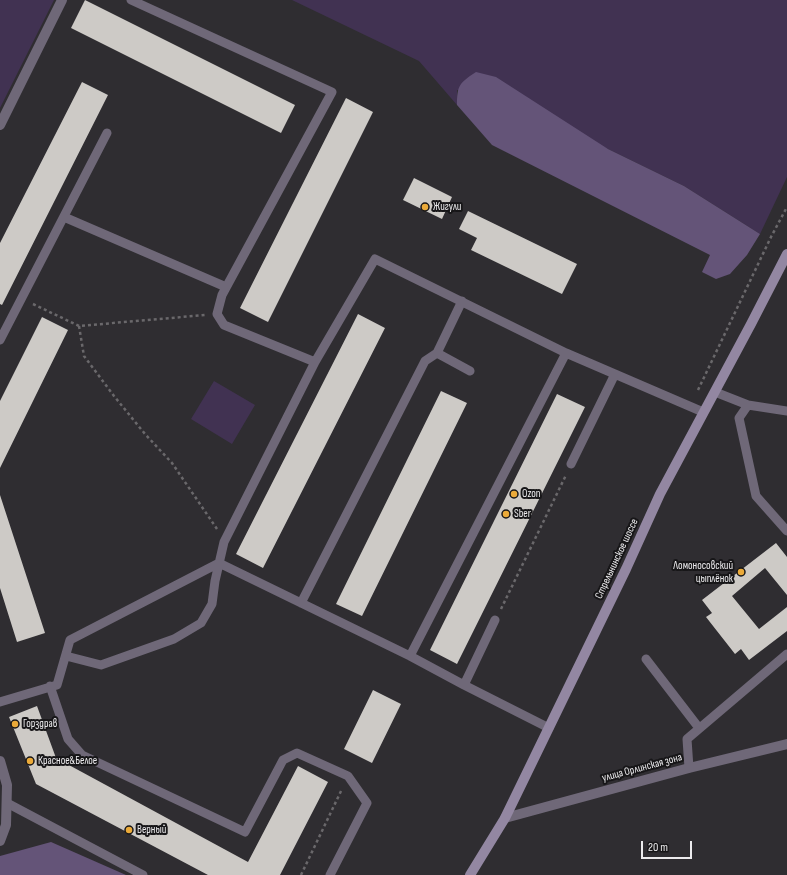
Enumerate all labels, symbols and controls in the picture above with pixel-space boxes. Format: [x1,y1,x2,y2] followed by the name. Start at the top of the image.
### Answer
[433,200,461,214] place label: Жигули
[420,202,430,212] marker: Жигули
[522,487,540,501] place label: Ozon
[509,489,519,499] marker: Ozon
[514,507,531,521] place label: Sber
[501,509,511,519] marker: Sber
[593,517,641,601] street label: Стрельнинское шоссе
[673,559,733,585] place label: Ломоносовский цыплёнок
[736,567,746,577] marker: Ломоносовский цыплёнок
[23,717,57,731] place label: Горздрав
[10,719,20,729] marker: Горздрав
[601,751,683,785] street label: улица Орлинская зона
[38,754,97,768] place label: Красное&Белое
[25,756,35,766] marker: Красное&Белое
[137,823,166,837] place label: Верный
[124,825,134,835] marker: Верный
[643,833,694,859] scale bar
[648,840,668,855] text: 20 m

